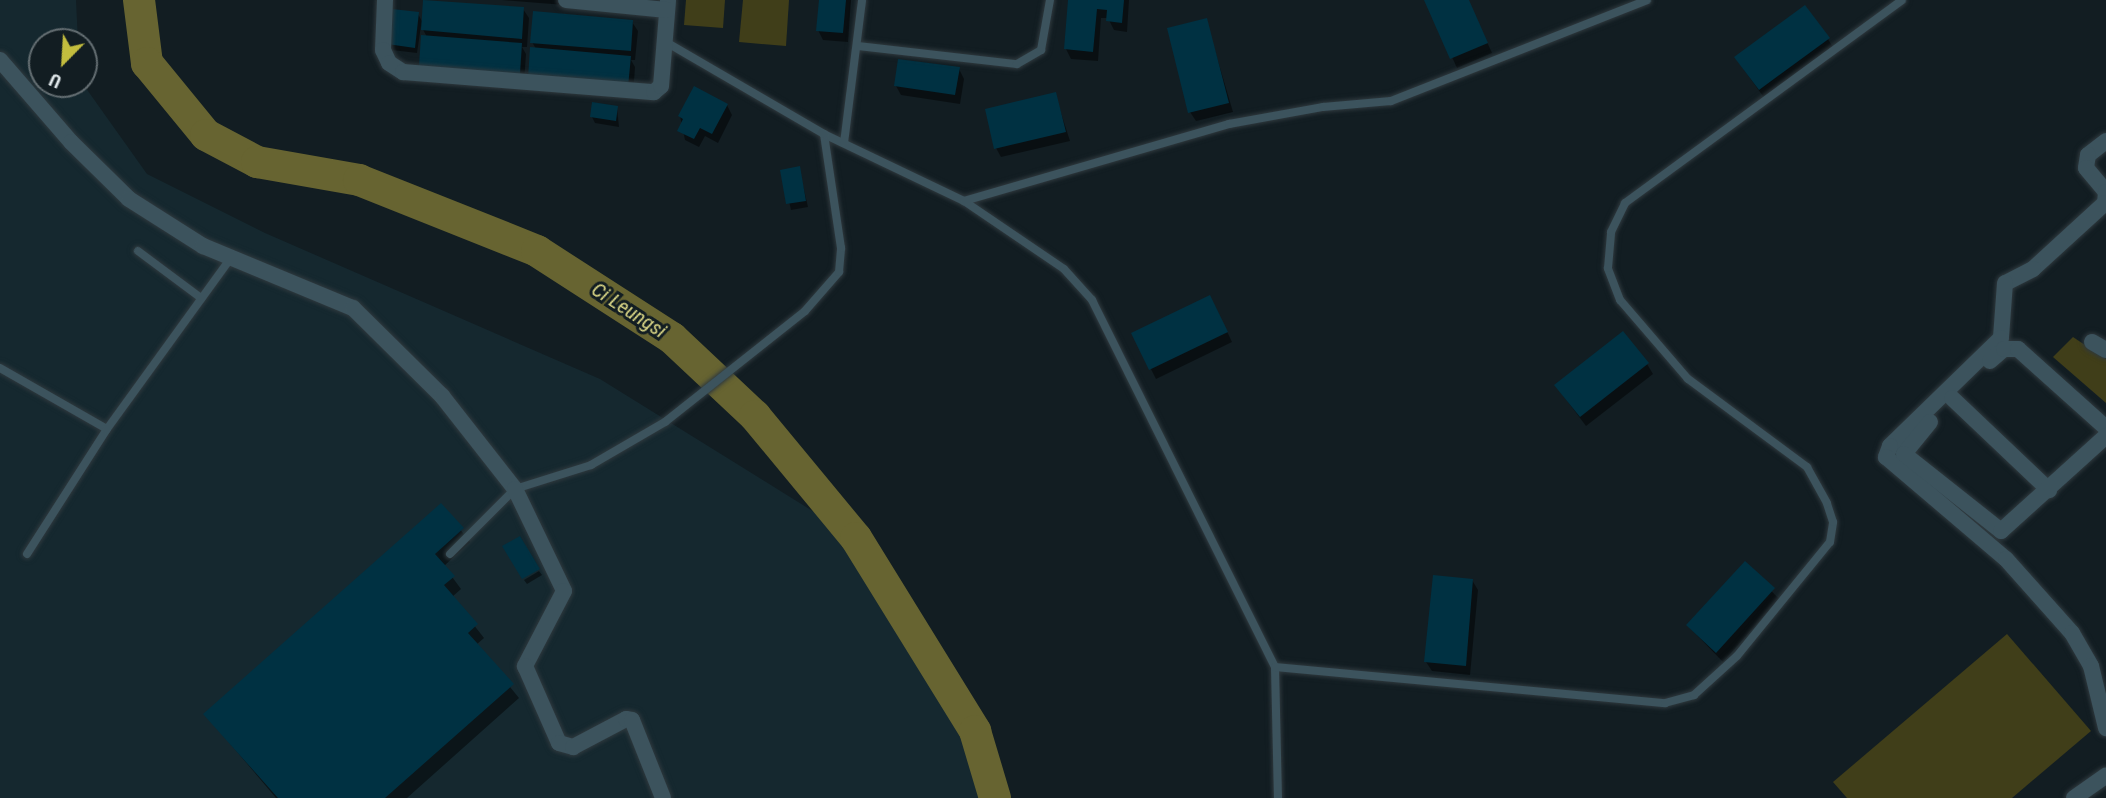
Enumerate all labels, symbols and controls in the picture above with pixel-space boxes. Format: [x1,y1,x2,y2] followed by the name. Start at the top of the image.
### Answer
[28,28,98,98] north arrow
[45,68,65,94] text: U
[587,277,671,343] water label: Ci Leungsi

